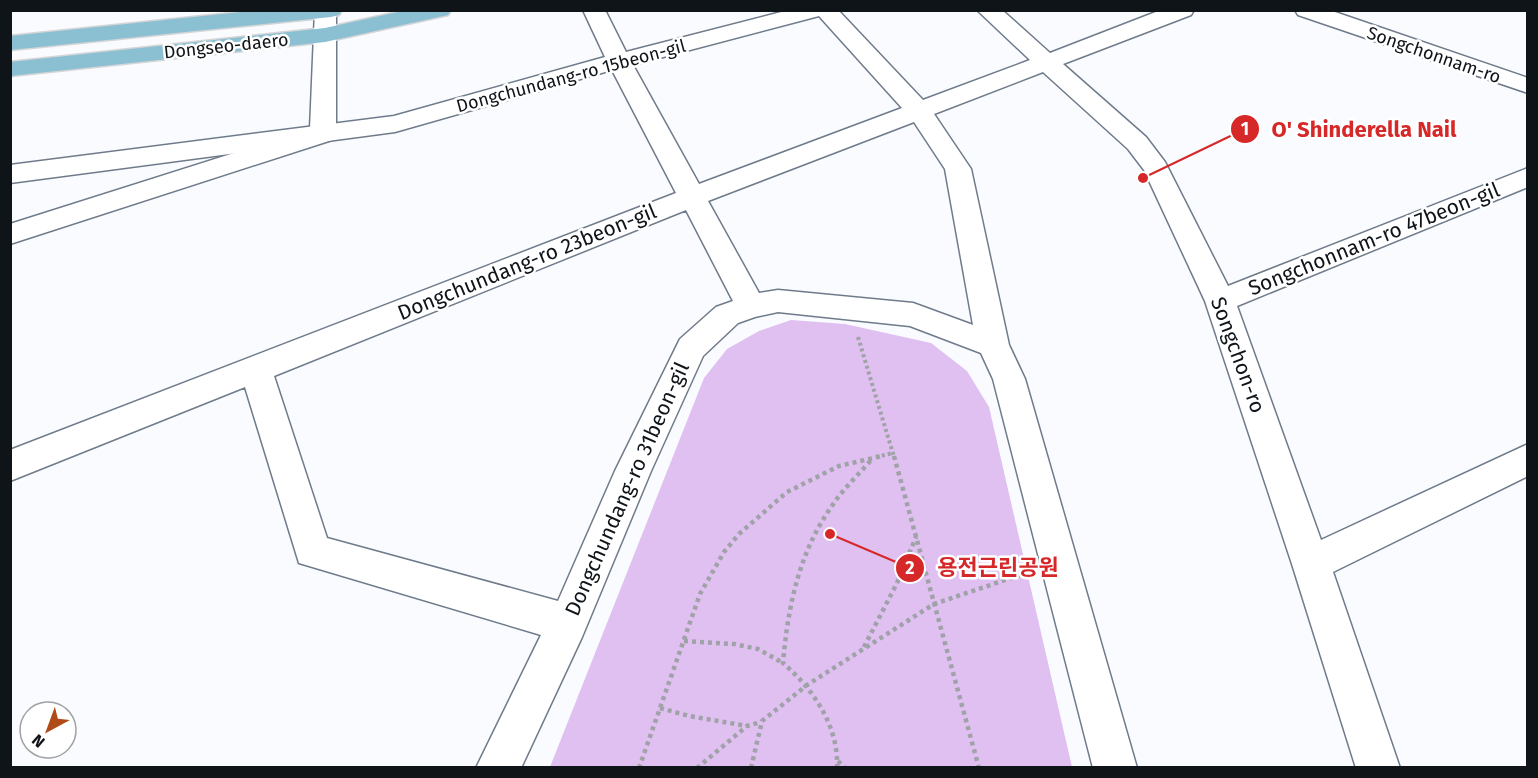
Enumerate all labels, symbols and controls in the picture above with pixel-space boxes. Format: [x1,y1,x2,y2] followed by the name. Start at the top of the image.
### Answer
[1364,22,1504,88] street label: Songchonnam-ro
[163,29,289,63] street label: Dongseo-daero
[454,35,688,117] street label: Dongchundang-ro 15beon-gil
[1230,109,1469,149] callout: O' Shinderella Nail
[1271,116,1457,143] text: O' Shinderella Nail
[1241,118,1249,140] text: 1
[1244,177,1504,301] street label: Songchonnam-ro 47beon-gil
[394,198,660,326] street label: Dongchundang-ro 23beon-gil
[1205,293,1271,417] street label: Songchon-ro
[559,358,695,620] street label: Dongchundang-ro 31beon-gil
[895,548,1070,588] callout: 용전근린공원
[937,554,1059,581] text: 용전근린공원
[905,557,915,579] text: 2
[18,700,78,760] north arrow
[28,730,49,752] text: N

